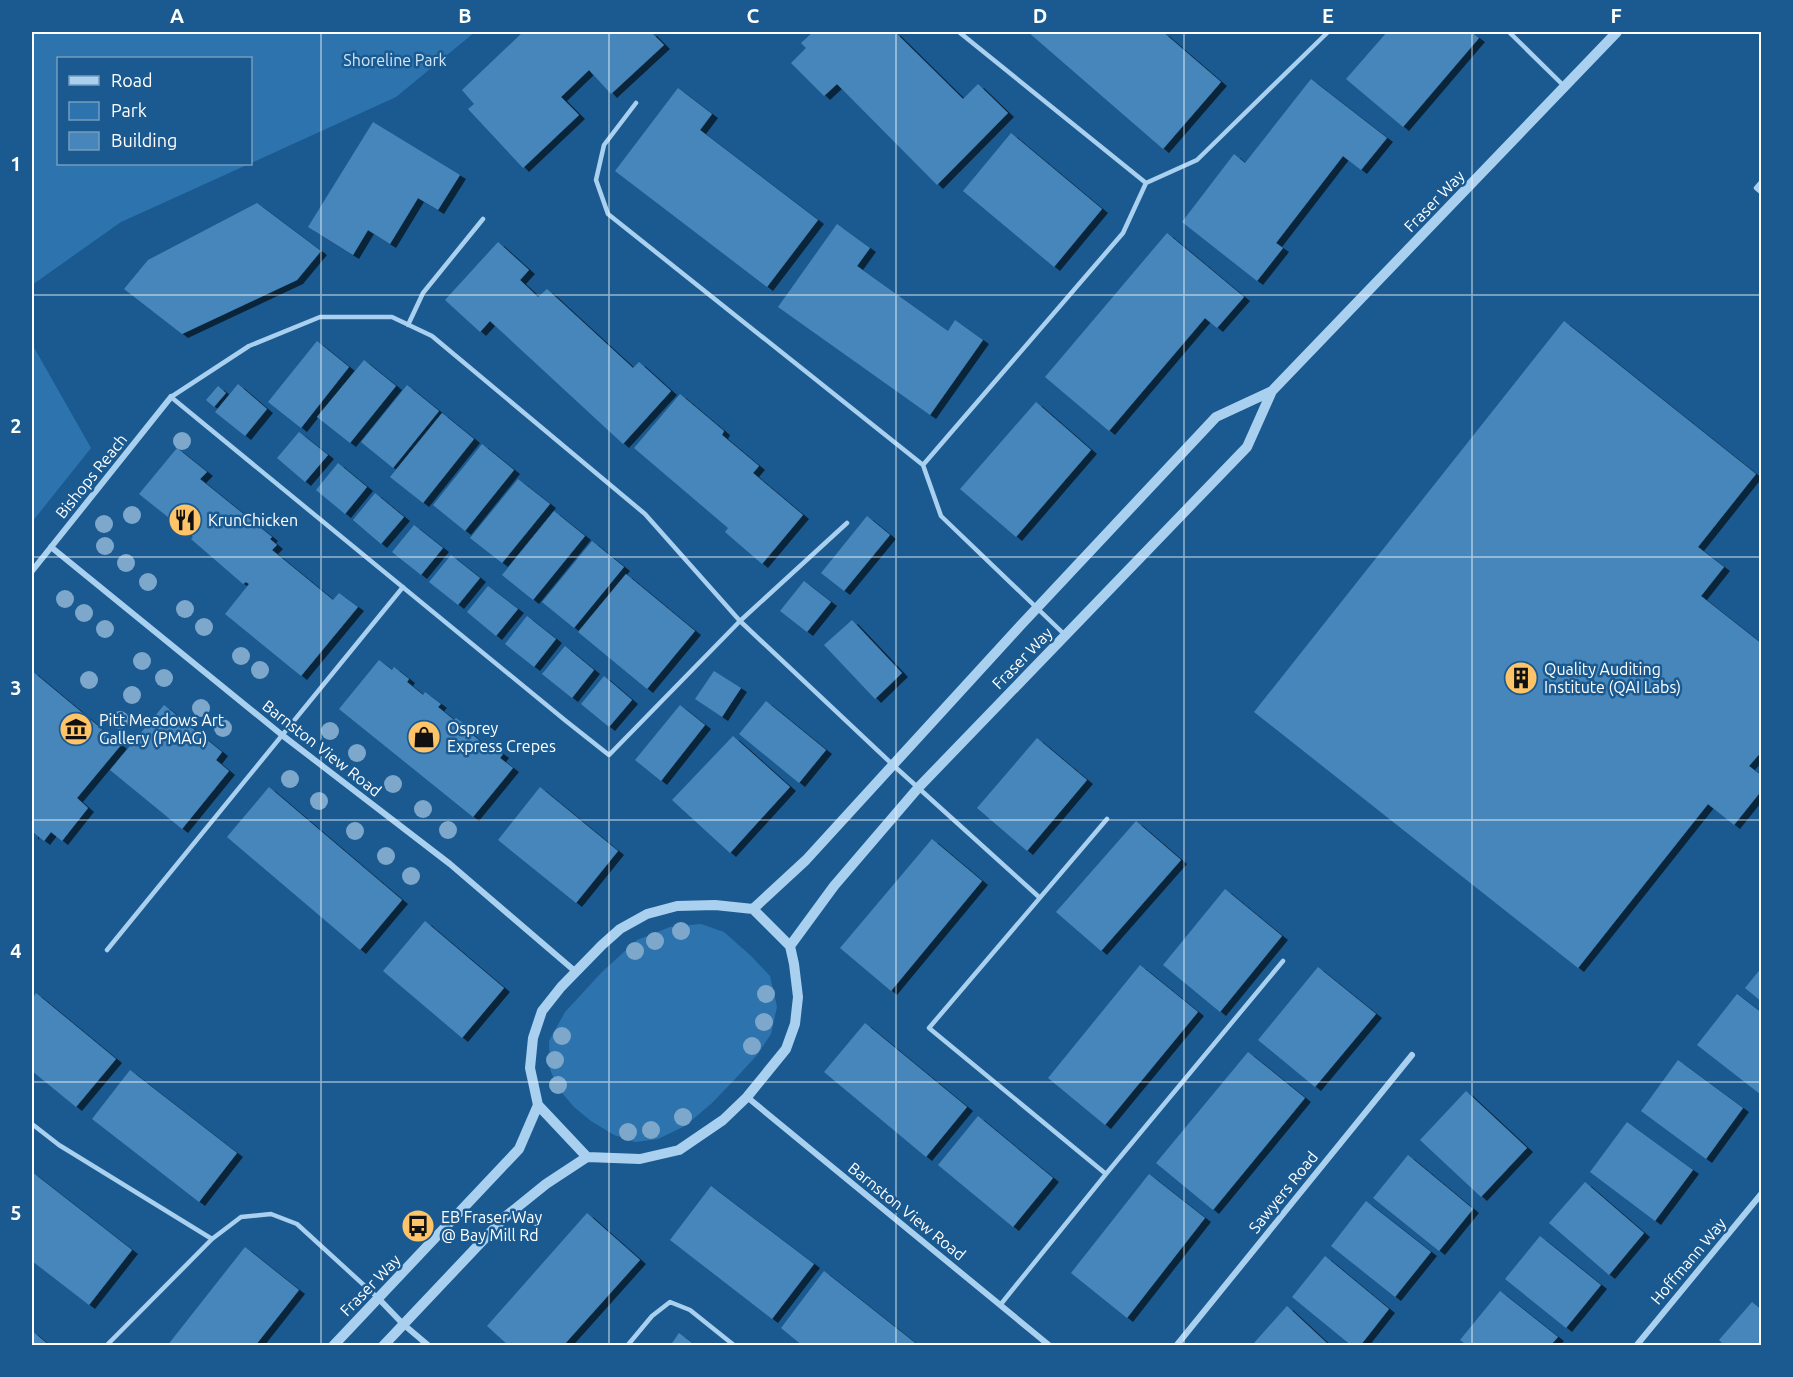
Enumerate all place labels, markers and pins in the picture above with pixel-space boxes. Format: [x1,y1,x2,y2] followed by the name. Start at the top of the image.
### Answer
[167,502,203,538] restaurant icon: KrunChicken
[208,511,298,529] place label: KrunChicken
[1503,660,1539,696] building icon: Quality Auditing Institute (QAI Labs)
[1544,660,1681,697] place label: Quality Auditing Institute (QAI Labs)
[58,711,94,747] museum icon: Pitt Meadows Art Gallery (PMAG)
[99,711,225,748] place label: Pitt Meadows Art Gallery (PMAG)
[406,719,442,755] shop icon: Osprey Express Crepes
[447,719,556,755] place label: Osprey Express Crepes
[400,1208,436,1244] bus stop icon: EB Fraser Way @ Bay Mill Rd
[441,1208,542,1244] place label: EB Fraser Way @ Bay Mill Rd

